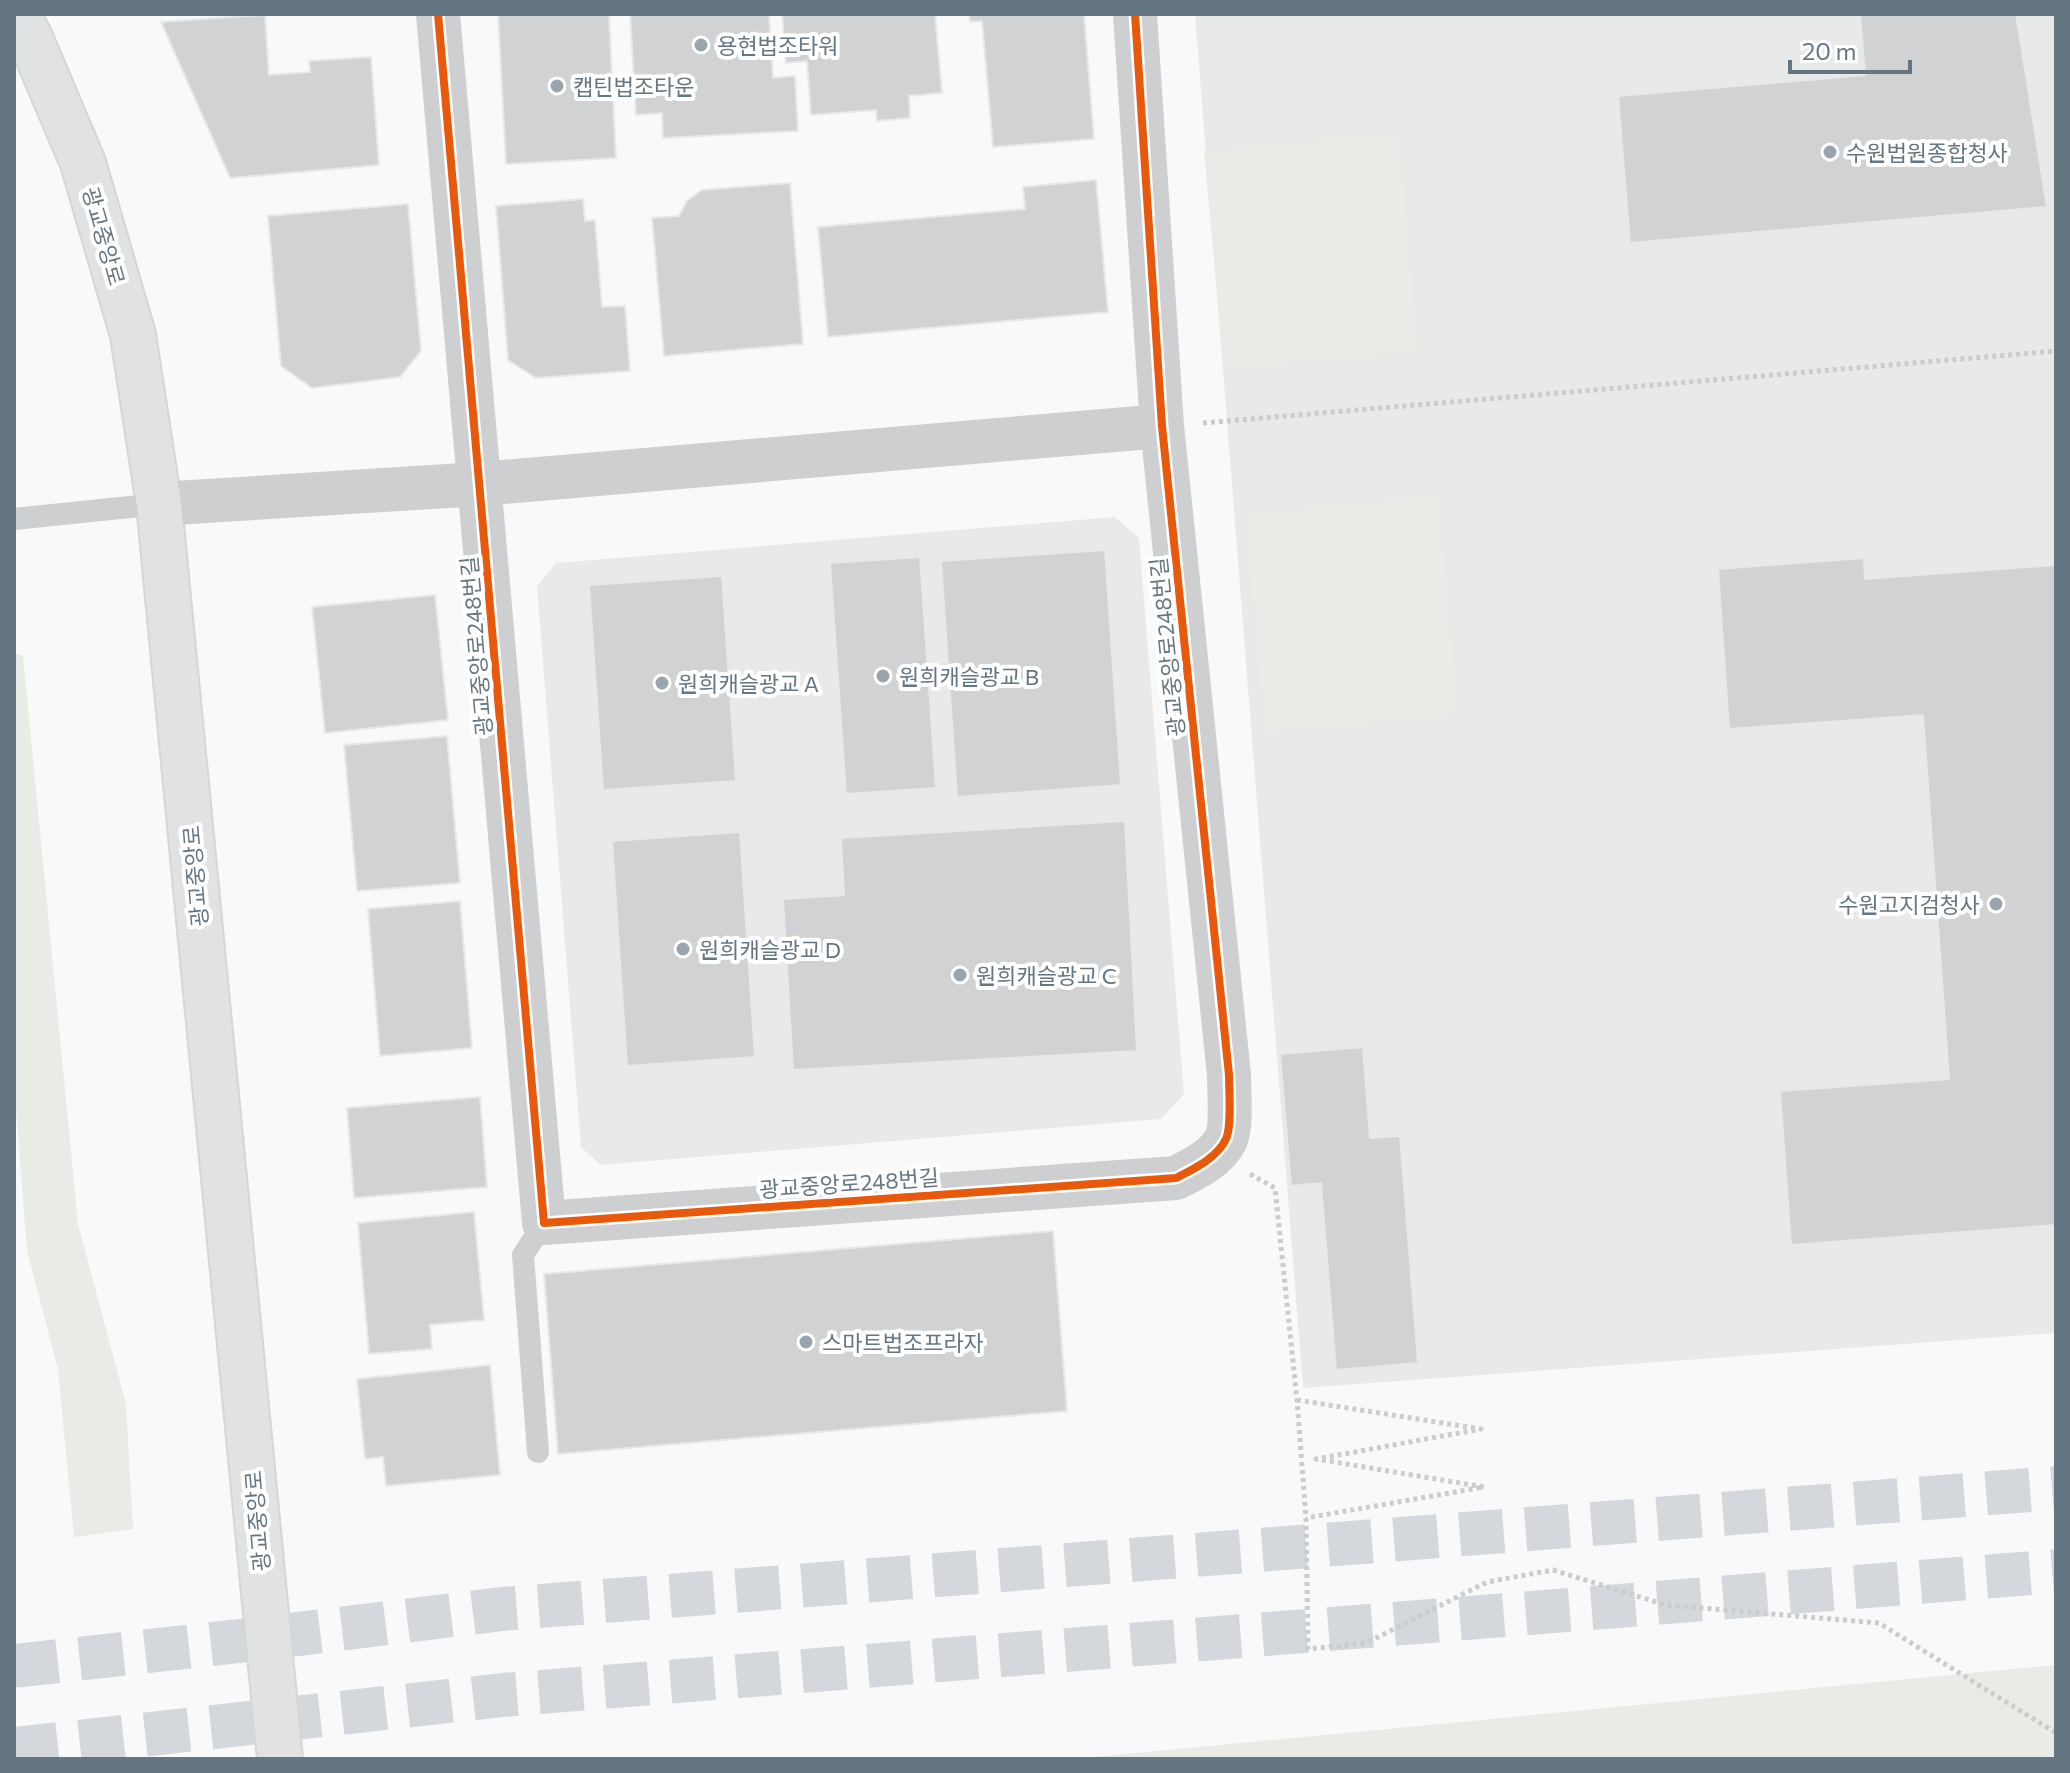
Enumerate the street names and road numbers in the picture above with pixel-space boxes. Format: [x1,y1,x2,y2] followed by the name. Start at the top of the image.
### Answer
[77,184,131,288] street label: 광교중앙로
[455,555,497,737] street label: 광교중앙로248번길
[1144,556,1190,738] street label: 광교중앙로248번길
[177,824,213,928] street label: 광교중앙로
[758,1163,940,1203] street label: 광교중앙로248번길
[239,1469,275,1573] street label: 광교중앙로

